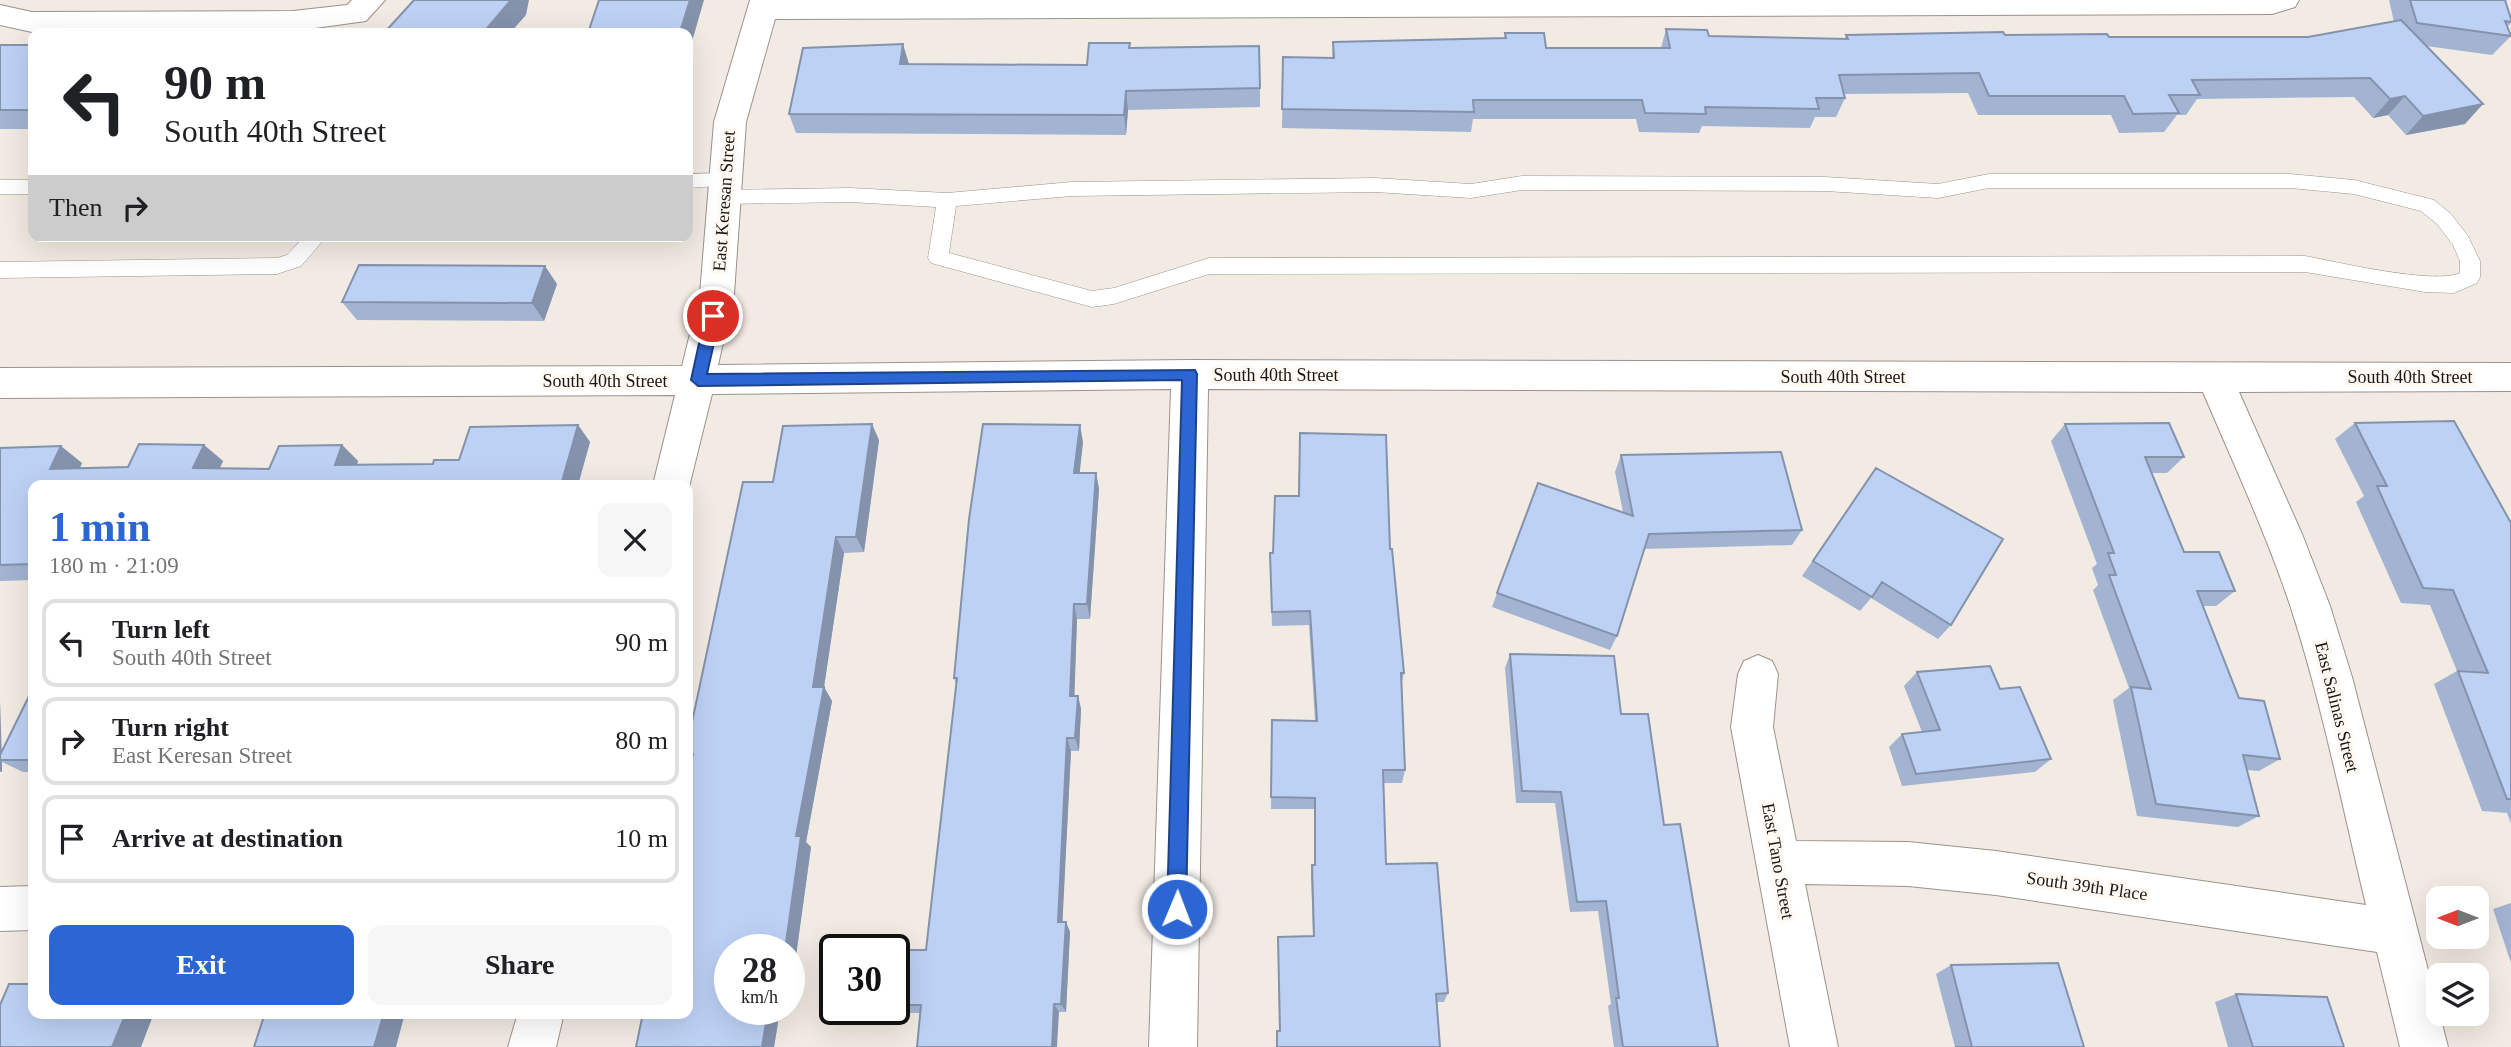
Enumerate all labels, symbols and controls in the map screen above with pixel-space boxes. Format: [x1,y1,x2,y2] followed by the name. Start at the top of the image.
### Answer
[164,55,266,110] text: 90 m
[49,56,140,147] icon: left
[164,113,386,149] text: South 40th Street
[709,130,739,272] street label: East Keresan Street
[116,189,154,227] icon: right
[49,193,102,222] text: Then
[683,286,743,346] pin
[694,297,732,335] icon: arrive
[1214,365,1339,385] street label: South 40th Street
[1781,367,1906,387] street label: South 40th Street
[2348,367,2473,387] street label: South 40th Street
[543,371,668,391] street label: South 40th Street
[598,503,672,577] button: close
[49,504,151,550] text: 1 min
[49,553,179,578] text: 180 m · 21:09
[112,615,210,644] text: Turn left
[53,624,91,662] icon: left
[615,628,668,657] text: 90 m
[2311,640,2363,774] street label: East Salinas Street
[112,645,272,670] text: South 40th Street
[112,713,229,742] text: Turn right
[53,722,91,760] icon: right
[615,726,668,755] text: 80 m
[112,743,292,768] text: East Keresan Street
[1758,801,1798,921] street label: East Tano Street
[53,820,91,858] icon: arrive
[112,824,343,853] text: Arrive at destination
[615,824,668,853] text: 10 m
[2025,868,2149,904] street label: South 39th Place
[1140,872,1214,946] position arrow
[2426,886,2488,948] north arrow
[2426,886,2489,1026] map controls
[49,925,354,1005] button: Exit
[368,925,672,1005] button: Share
[819,934,910,1025] speed limit sign: 30
[742,951,777,990] text: 28
[2426,963,2489,1026] button: layers
[741,987,778,1007] text: km/h

